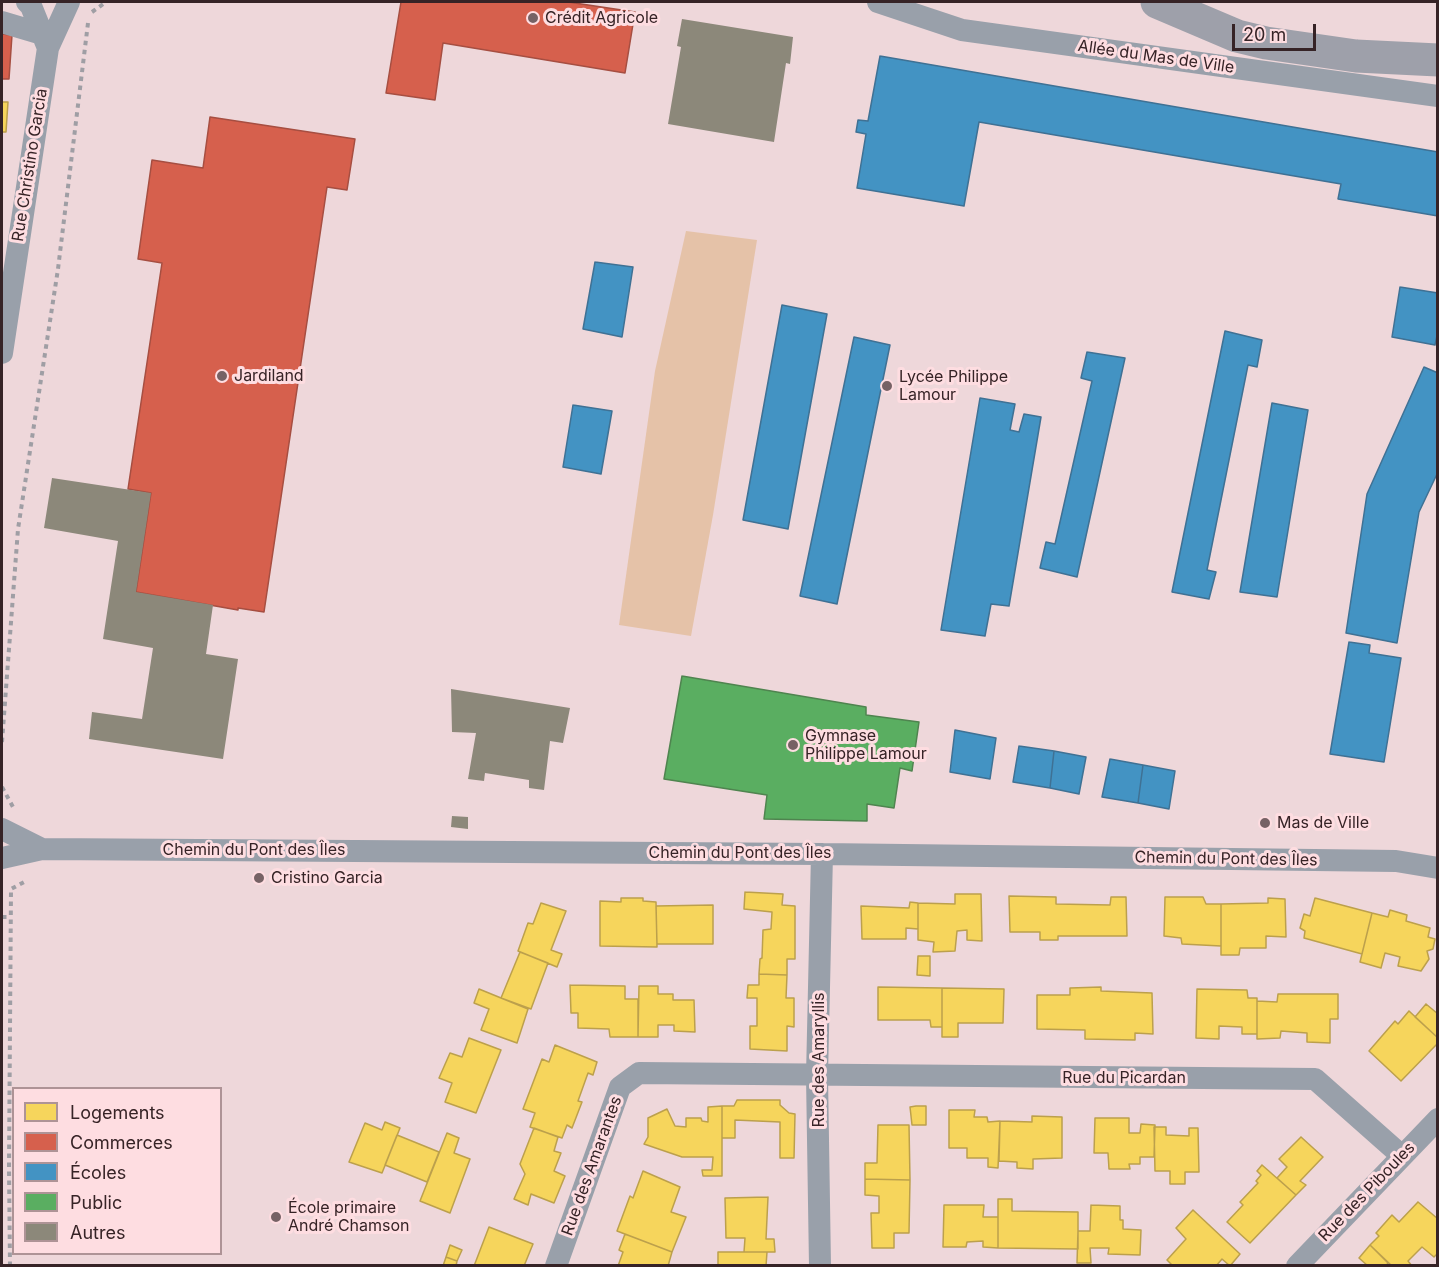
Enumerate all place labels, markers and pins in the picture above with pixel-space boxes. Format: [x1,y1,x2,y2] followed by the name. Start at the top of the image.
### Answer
[545,8,658,28] place label: Crédit Agricole
[526,11,540,25] marker: Crédit Agricole
[234,366,304,386] place label: Jardiland
[899,367,1008,405] place label: Lycée Philippe Lamour
[215,369,229,383] marker: Jardiland
[880,379,894,393] marker: Lycée Philippe Lamour
[805,726,927,764] place label: Gymnase Philippe Lamour
[786,738,800,752] marker: Gymnase Philippe Lamour
[1277,813,1369,833] place label: Mas de Ville
[1258,816,1272,830] marker: Mas de Ville
[271,868,383,888] place label: Cristino Garcia
[252,871,266,885] marker: Cristino Garcia
[288,1198,410,1236] place label: École primaire André Chamson
[269,1210,283,1224] marker: École primaire André Chamson

